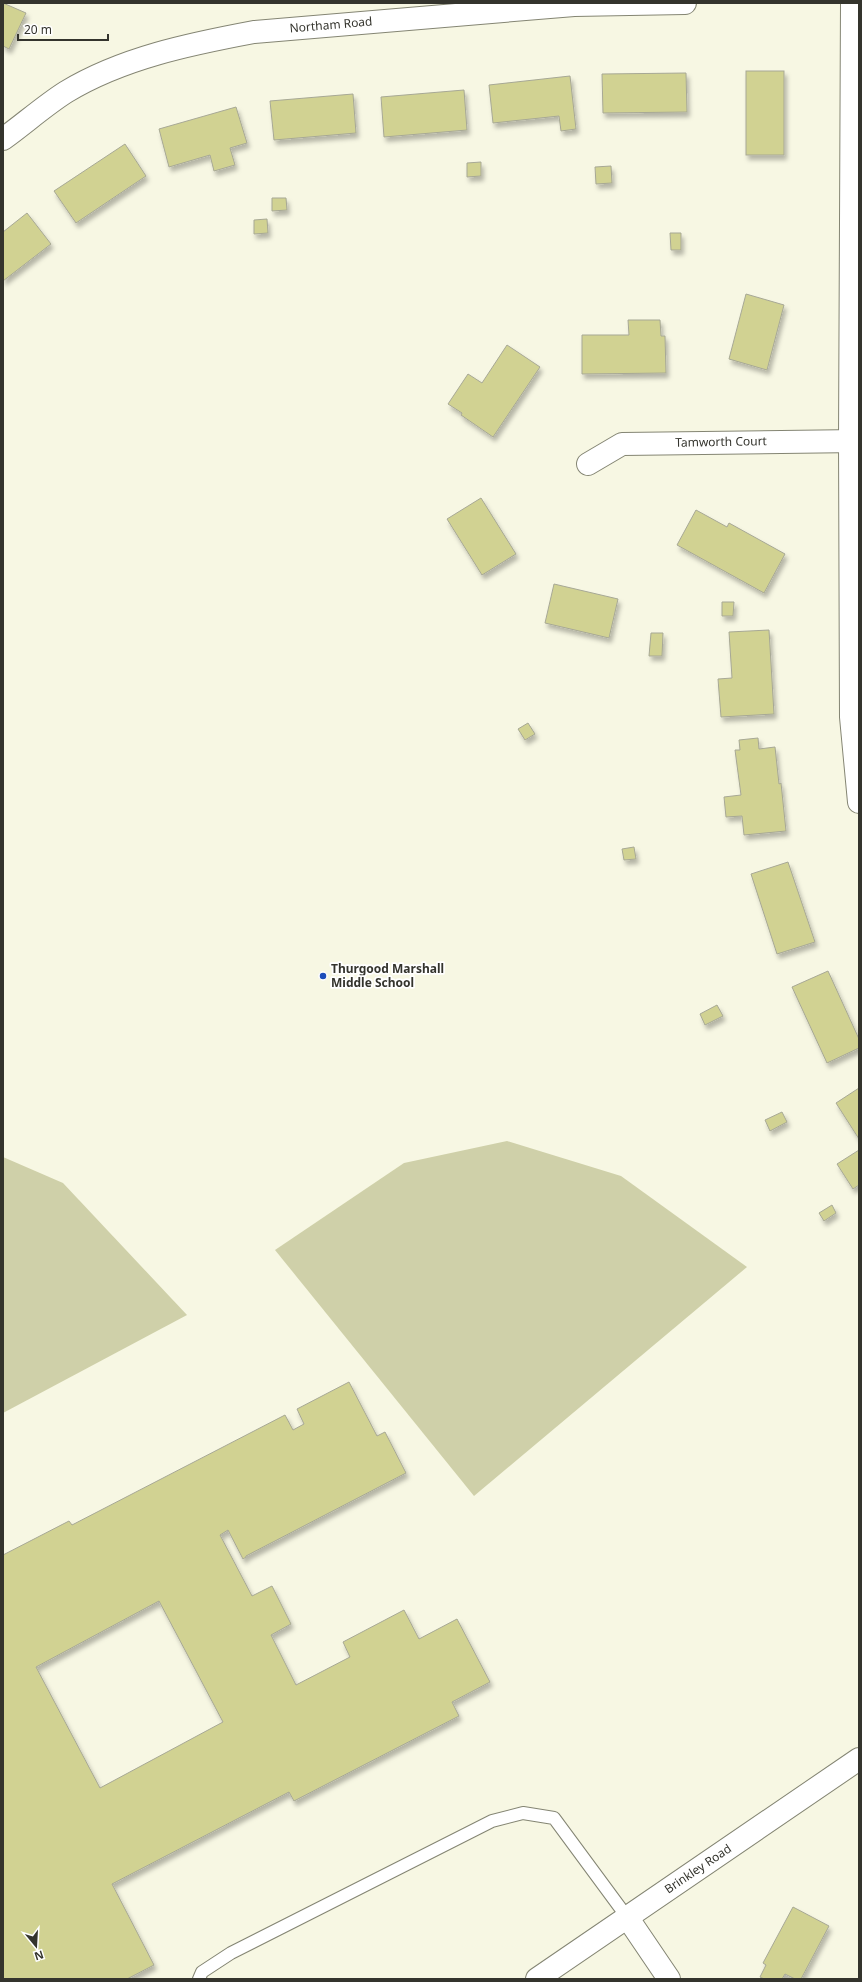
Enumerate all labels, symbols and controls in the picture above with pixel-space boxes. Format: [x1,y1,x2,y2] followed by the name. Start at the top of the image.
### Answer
[289,12,373,37] street label: Northam Road
[18,16,108,42] scale bar
[24,21,52,38] text: 20 m
[675,432,768,451] street label: Tamworth Court
[331,960,444,991] place label: Thurgood Marshall Middle School
[318,971,328,981] marker: Thurgood Marshall Middle School
[661,1840,735,1897] street label: Brinkley Road
[16,1926,56,1966] north arrow
[33,1947,46,1965] text: N

